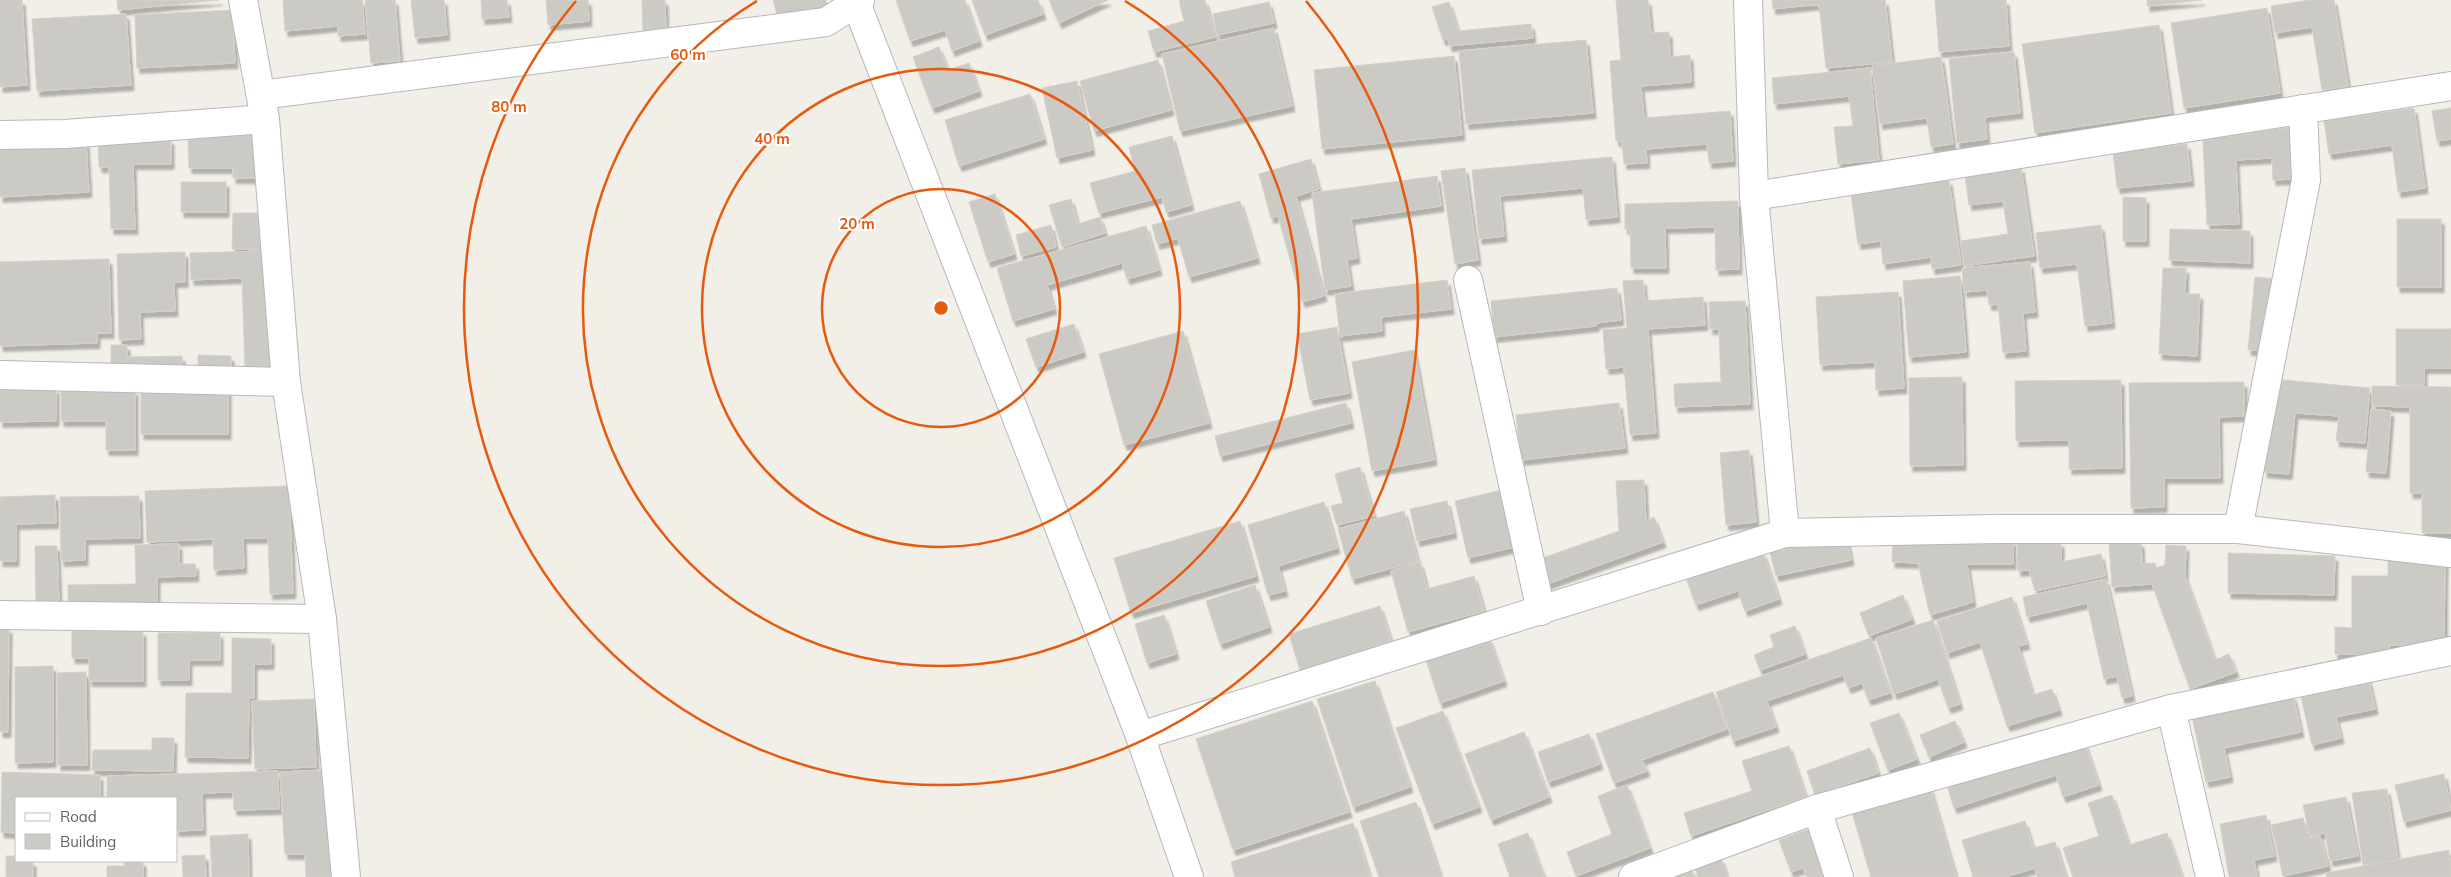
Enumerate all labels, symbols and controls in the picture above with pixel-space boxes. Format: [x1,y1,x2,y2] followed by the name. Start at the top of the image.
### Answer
[670,45,706,64] text: 60 m
[491,97,527,116] text: 80 m
[754,129,790,148] text: 40 m
[839,214,875,233] text: 20 m
[932,299,950,317] centre of rings
[15,797,178,862] legend
[60,807,97,826] text: Road
[60,832,116,851] text: Building

